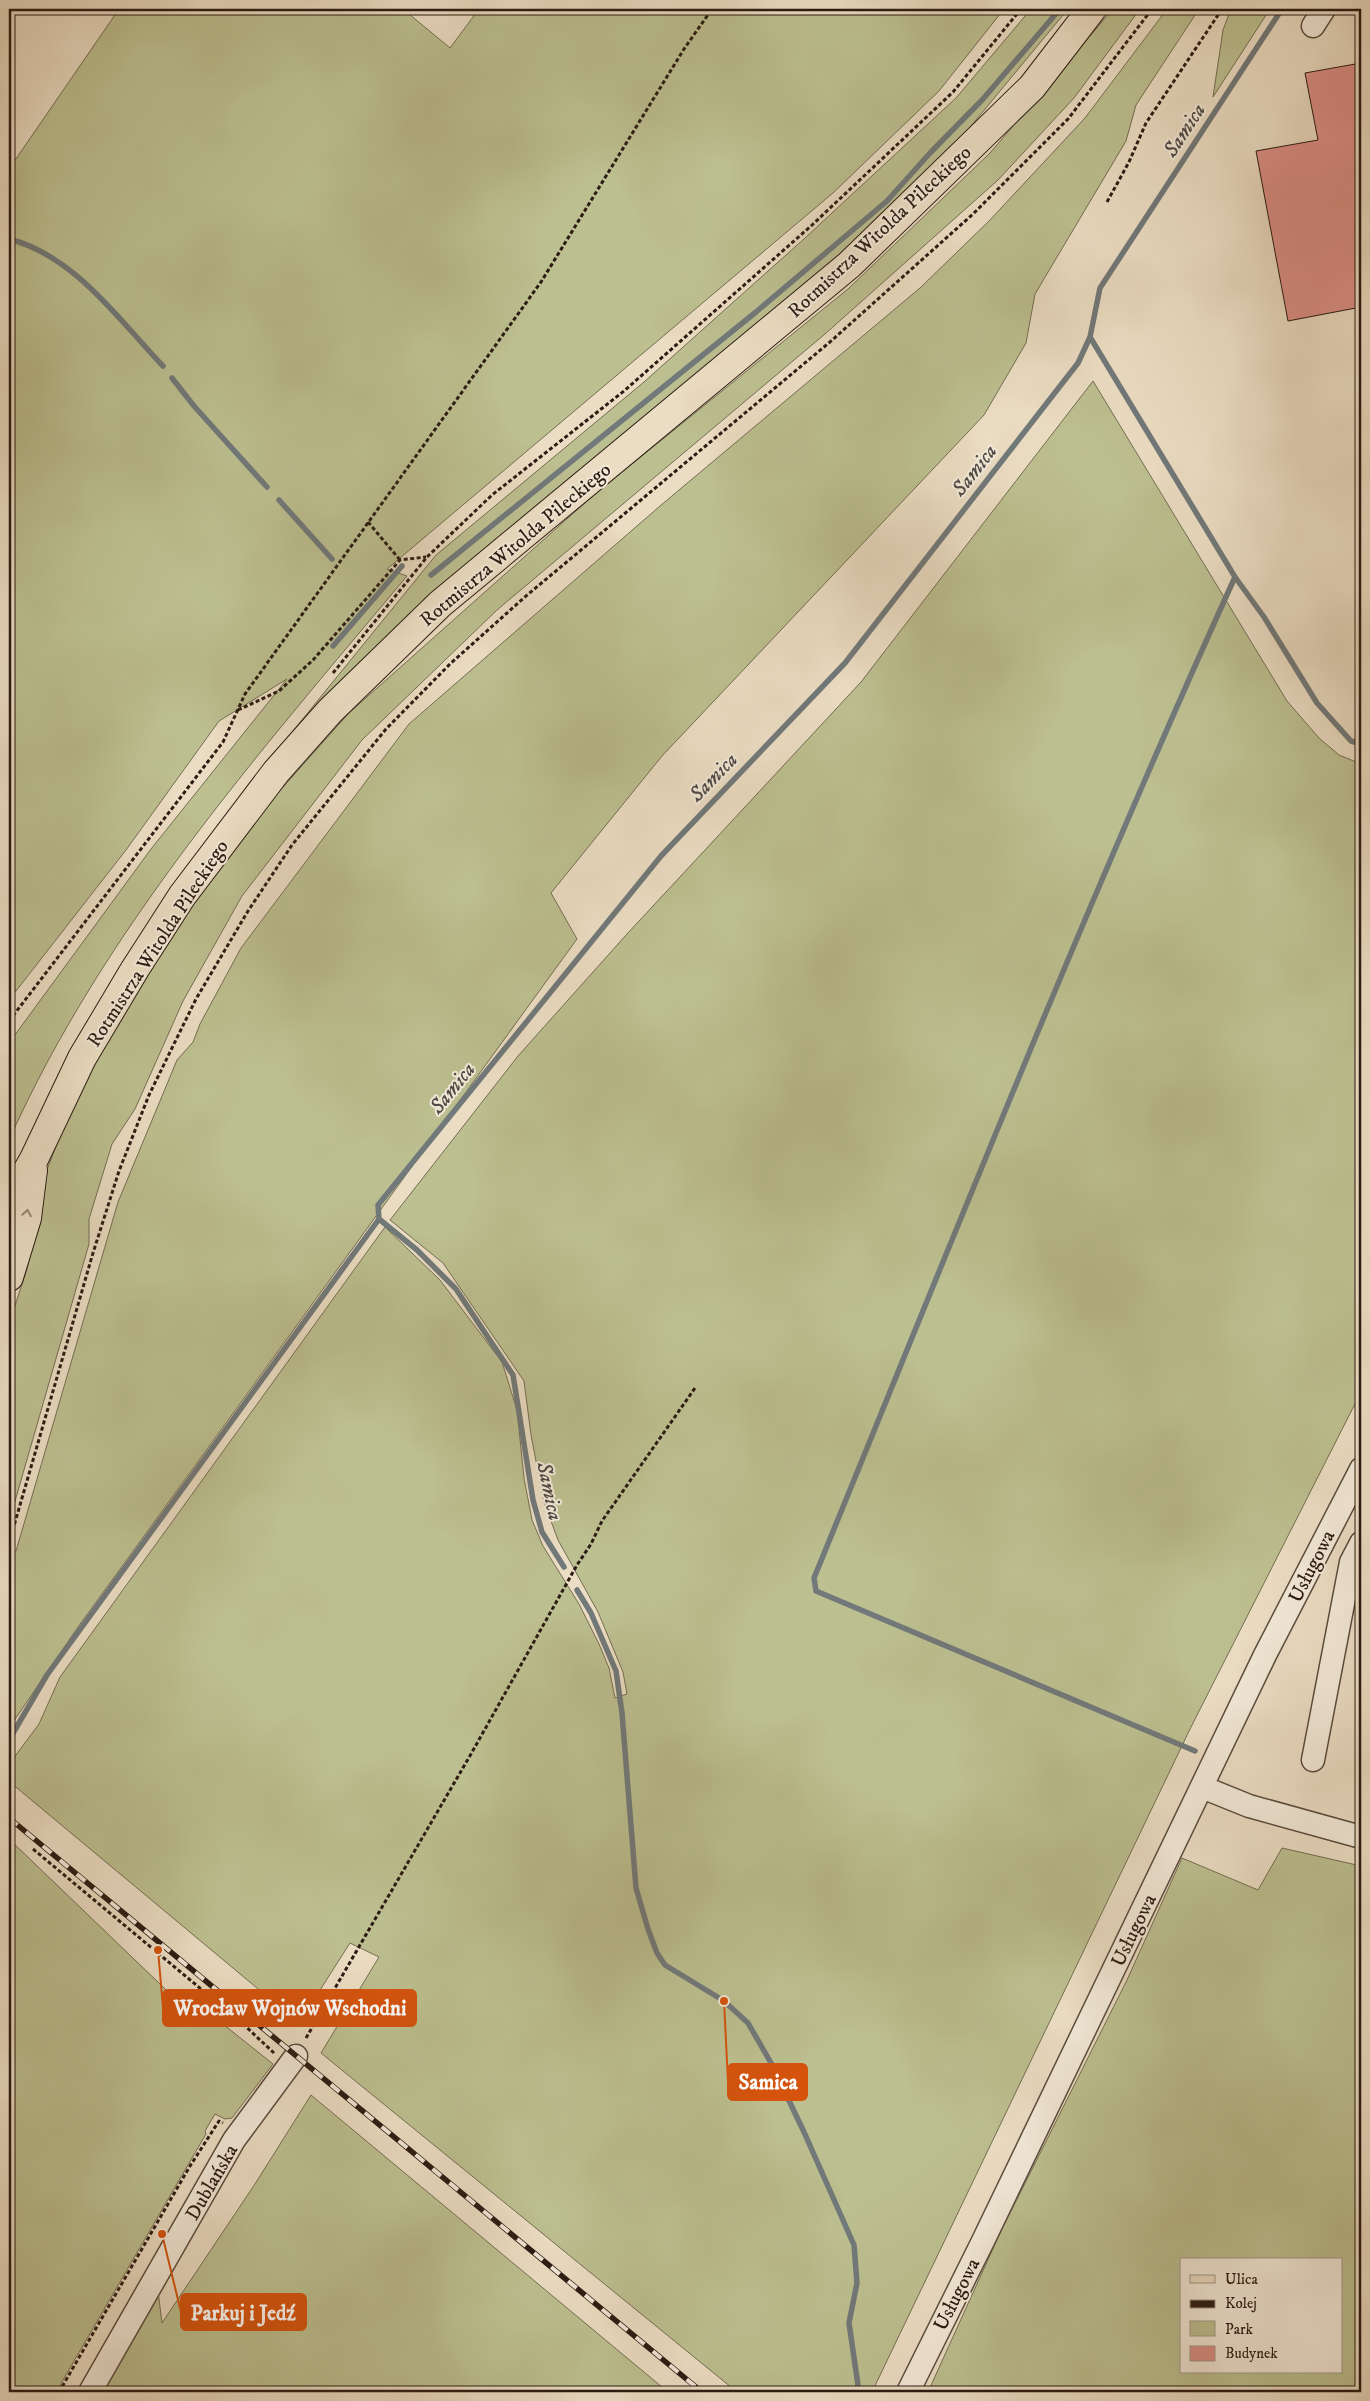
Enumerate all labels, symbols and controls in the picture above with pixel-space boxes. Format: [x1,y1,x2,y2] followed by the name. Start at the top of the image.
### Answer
[1157,99,1212,163] water label: Samica
[783,140,977,324] street label: Rotmistrza Witolda Pileckiego
[946,439,1003,503] water label: Samica
[415,458,617,633] street label: Rotmistrza Witolda Pileckiego
[683,747,744,809] water label: Samica
[82,835,235,1052] street label: Rotmistrza Witolda Pileckiego
[423,1058,481,1121] water label: Samica
[22,1209,32,1218] one-way arrow
[530,1459,568,1523] water label: Samica
[1283,1526,1341,1607] street label: Usługowa
[1106,1890,1163,1971] street label: Usługowa
[163,1990,416,2026] callout: Wrocław Wojnów Wschodni
[173,1996,407,2023] text: Wrocław Wojnów Wschodni
[728,2064,807,2100] callout: Samica
[738,2070,799,2096] text: Samica
[181,2140,244,2225] street label: Dublańska
[928,2254,986,2335] street label: Usługowa
[1180,2258,1342,2374] legend
[1225,2270,1258,2289] text: Ulica
[181,2294,306,2330] callout: Parkuj i Jedź
[1225,2294,1257,2313] text: Kolej
[190,2301,296,2328] text: Parkuj i Jedź
[1225,2320,1254,2339] text: Park
[1225,2344,1278,2363] text: Budynek

